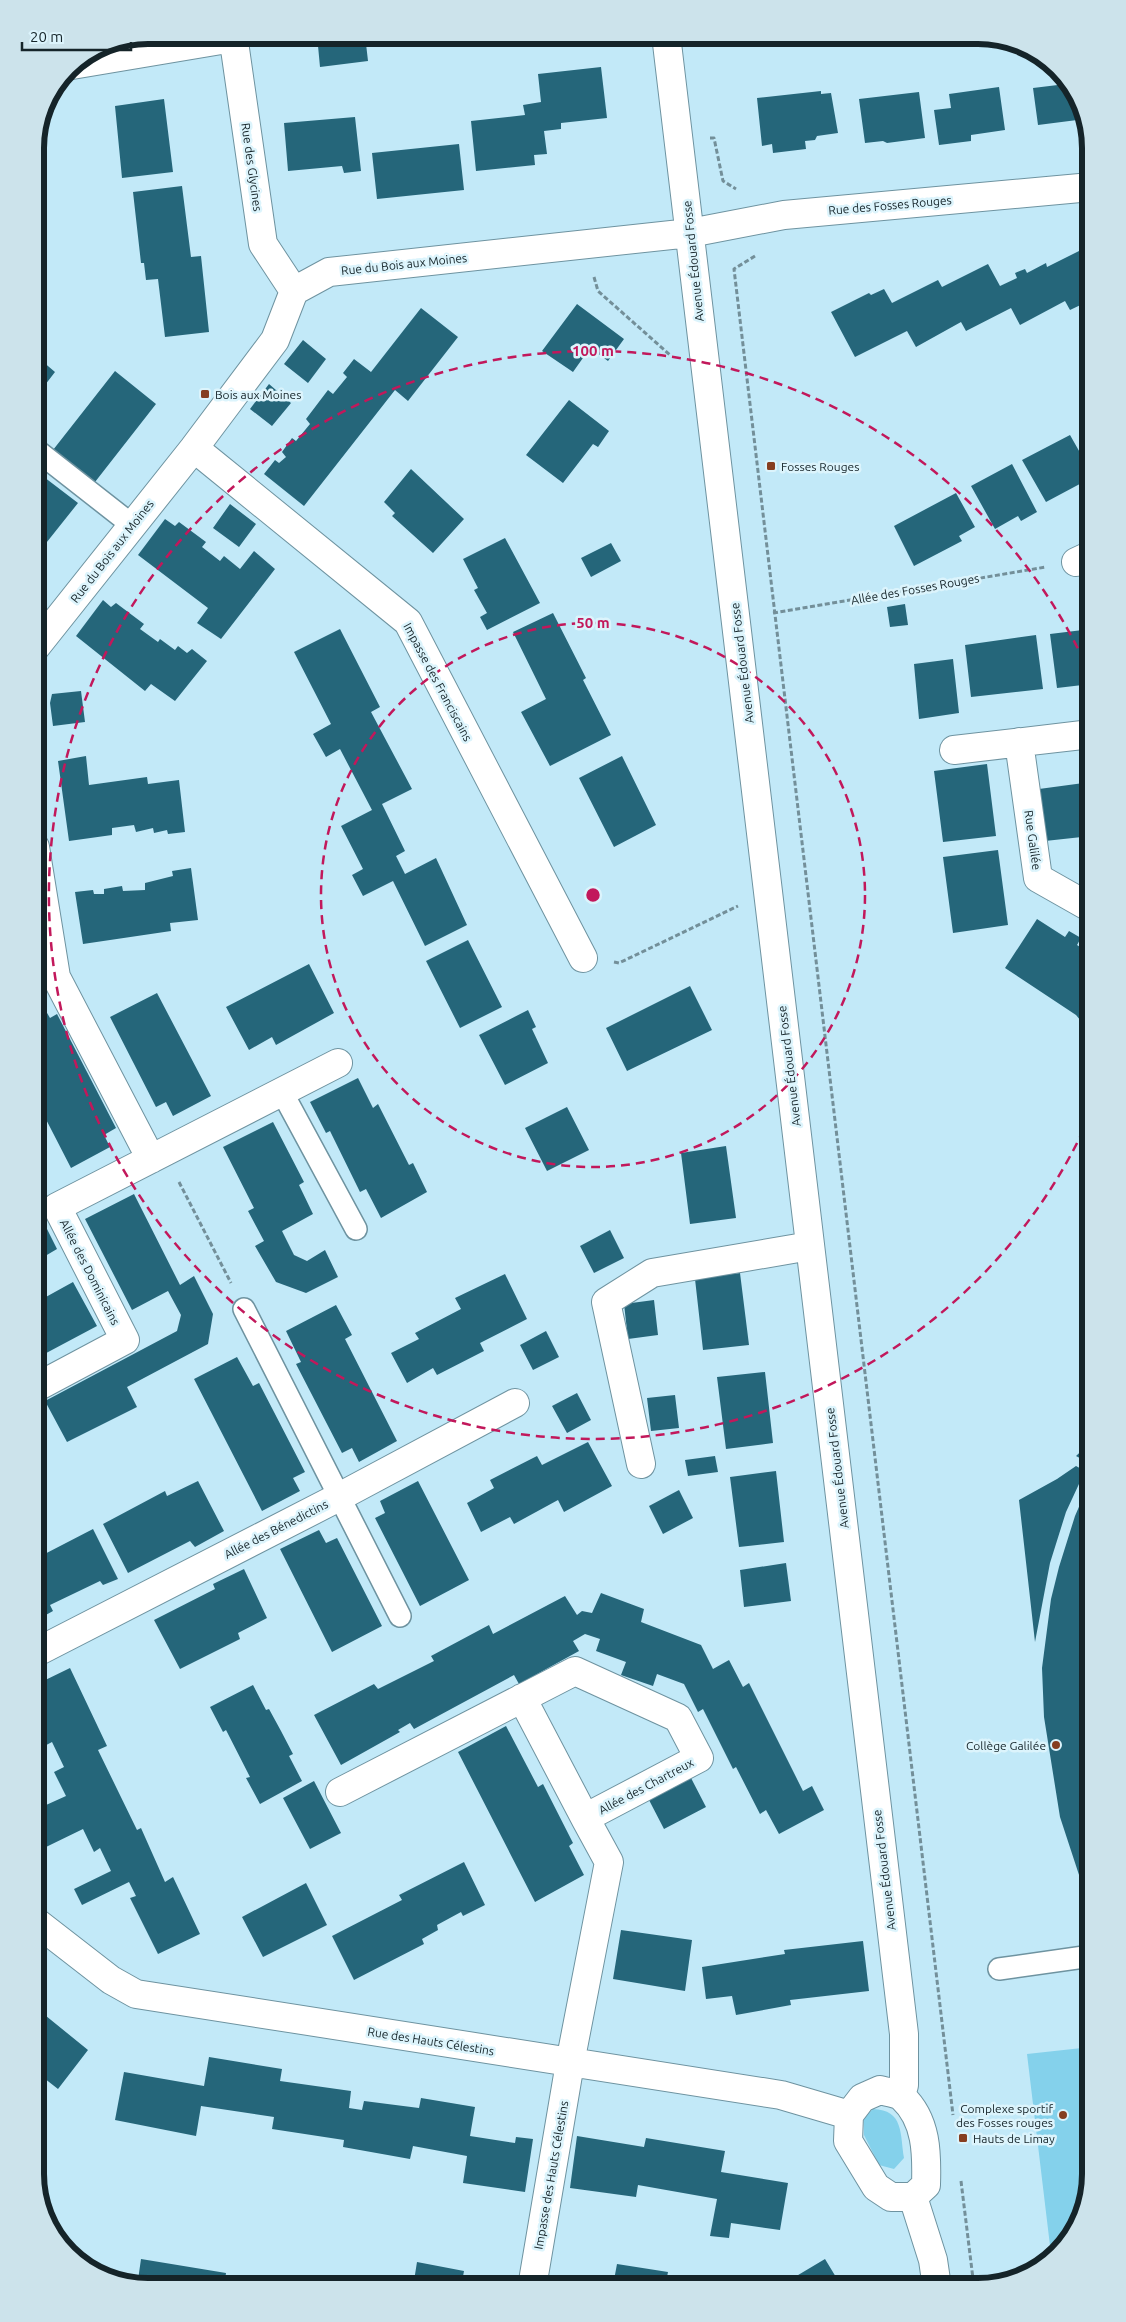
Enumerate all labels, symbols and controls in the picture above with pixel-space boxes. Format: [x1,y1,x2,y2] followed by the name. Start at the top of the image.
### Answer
[22,20,131,52] scale bar
[30,28,63,45] text: 20 m
[239,122,265,212] street label: Rue des Glycines
[828,193,952,217] street label: Rue des Fosses Rouges
[680,200,706,322] street label: Avenue Édouard Fosse
[340,251,468,277] street label: Rue du Bois aux Moines
[572,342,614,359] text: 100 m
[199,388,211,400] marker: Bois aux Moines
[215,388,301,401] place label: Bois aux Moines
[765,460,777,472] marker: Fosses Rouges
[781,460,859,473] place label: Fosses Rouges
[68,497,156,605] street label: Rue du Bois aux Moines
[850,571,980,607] street label: Allée des Fosses Rouges
[728,602,756,724] street label: Avenue Édouard Fosse
[576,614,610,631] text: 50 m
[401,621,475,743] street label: Impasse des Franciscains
[1022,809,1044,871] street label: Rue Galilée
[584,886,602,904] centre of rings
[775,1005,803,1127] street label: Avenue Édouard Fosse
[58,1217,122,1327] street label: Allée des Dominicains
[823,1407,851,1529] street label: Avenue Édouard Fosse
[222,1497,330,1561] street label: Allée des Bénedictins
[966,1739,1046,1752] place label: Collège Galilée
[1050,1739,1062,1751] marker: Collège Galilée
[596,1756,696,1816] street label: Allée des Chartreux
[870,1809,898,1931] street label: Avenue Édouard Fosse
[367,2025,495,2057] street label: Rue des Hauts Célestins
[532,2100,570,2250] street label: Impasse des Hauts Célestins
[956,2102,1053,2129] place label: Complexe sportif des Fosses rouges
[1057,2109,1069,2121] marker: Complexe sportif des Fosses rouges
[957,2132,969,2144] marker: Hauts de Limay
[973,2132,1055,2145] place label: Hauts de Limay

